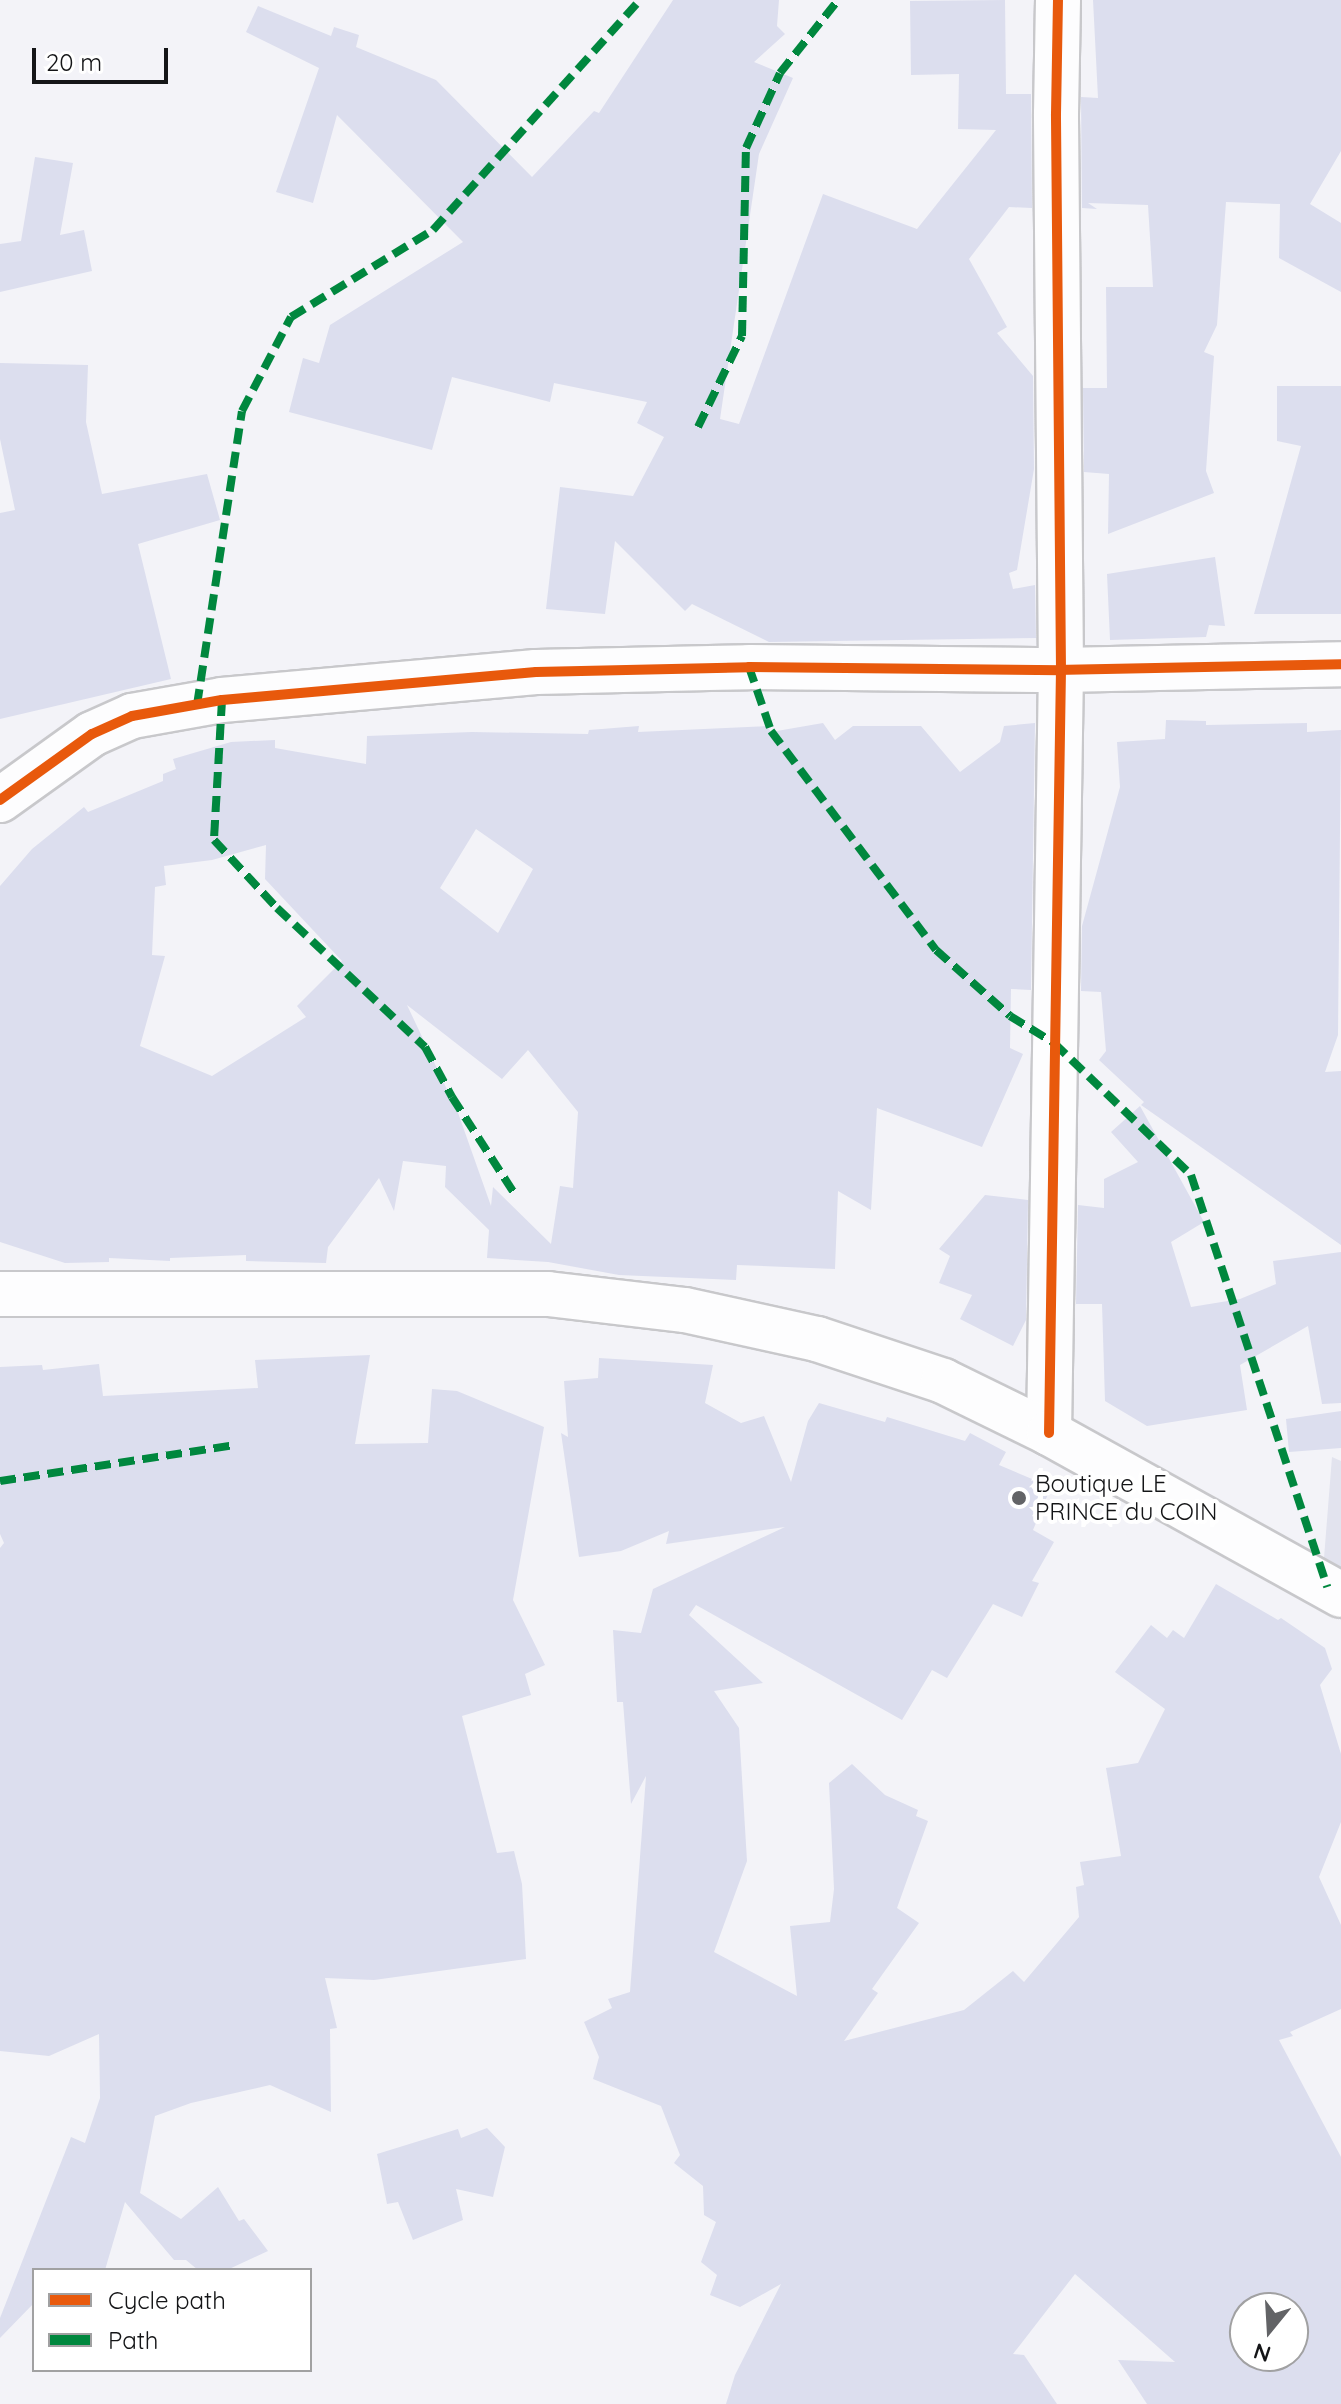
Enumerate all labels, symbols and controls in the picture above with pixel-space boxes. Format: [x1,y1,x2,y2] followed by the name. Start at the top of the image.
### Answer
[36,32,172,82] scale bar
[46,47,102,77] text: 20 m
[1035,1470,1217,1526] place label: Boutique LE PRINCE du COIN
[1010,1489,1028,1507] marker: Boutique LE PRINCE du COIN
[32,2268,312,2372] legend
[108,2285,226,2315] text: Cycle path
[1229,2292,1309,2372] north arrow
[108,2325,159,2355] text: Path
[1250,2337,1274,2369] text: N

